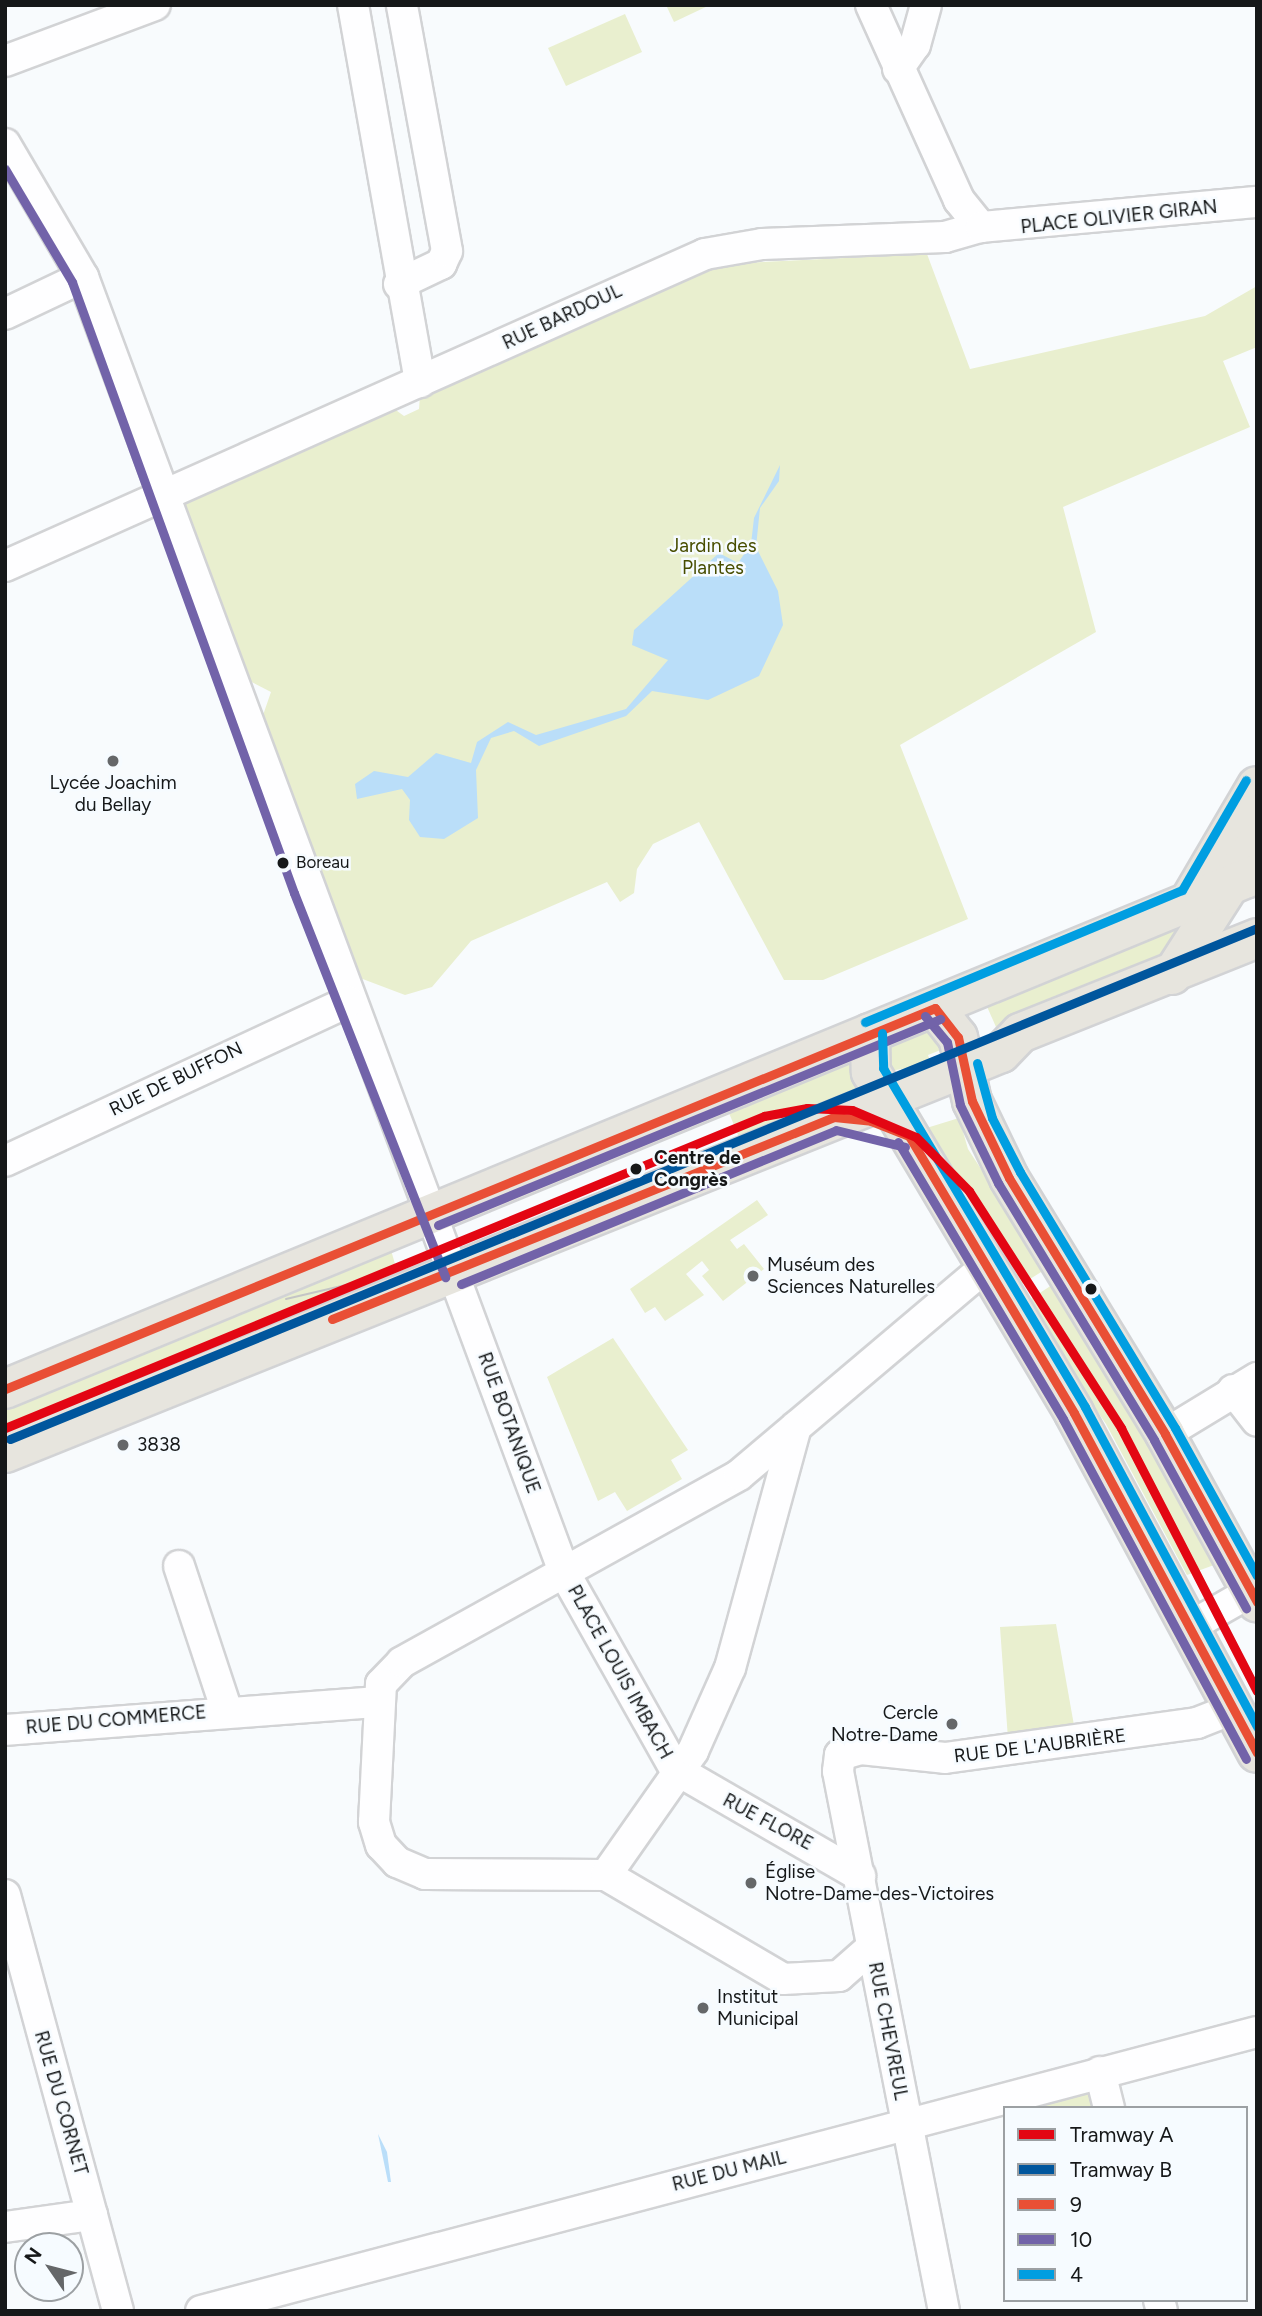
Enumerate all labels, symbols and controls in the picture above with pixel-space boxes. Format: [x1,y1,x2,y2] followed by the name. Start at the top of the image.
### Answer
[1020,195,1218,239] street label: PLACE OLIVIER GIRAN
[499,279,625,355] street label: RUE BARDOUL
[669,535,757,579] park label: Jardin des Plantes
[105,753,121,769] marker: Lycée Joachim du Bellay
[49,772,177,816] place label: Lycée Joachim du Bellay
[296,853,349,873] place label: Boreau
[276,856,290,870] marker: Boreau
[106,1037,246,1121] street label: RUE DE BUFFON
[654,1147,741,1191] place label: Centre de Congrès
[625,1158,647,1180] marker: Centre de Congrès
[767,1254,935,1298] place label: Muséum des Sciences Naturelles
[745,1268,761,1284] marker: Muséum des Sciences Naturelles
[1084,1282,1098,1296] unlabelled marker
[473,1349,545,1497] street label: RUE BOTANIQUE
[137,1434,181,1456] place label: 3838
[115,1437,131,1453] marker: 3838
[563,1581,677,1763] street label: PLACE LOUIS IMBACH
[25,1701,207,1739] street label: RUE DU COMMERCE
[831,1702,938,1746] place label: Cercle Notre-Dame
[944,1716,960,1732] marker: Cercle Notre-Dame
[953,1724,1127,1768] street label: RUE DE L'AUBRIÈRE
[719,1789,817,1855] street label: RUE FLORE
[765,1861,994,1905] place label: Église Notre-Dame-des-Victoires
[743,1875,759,1891] marker: Église Notre-Dame-des-Victoires
[863,1960,913,2102] street label: RUE CHEVREUL
[717,1986,798,2030] place label: Institut Municipal
[695,2000,711,2016] marker: Institut Municipal
[29,2028,93,2178] street label: RUE DU CORNET
[1003,2106,1248,2302] legend
[1070,2122,1173,2147] text: Tramway A
[670,2146,788,2196] street label: RUE DU MAIL
[1070,2157,1172,2182] text: Tramway B
[1070,2192,1082,2217] text: 9
[1070,2227,1092,2252] text: 10
[14,2232,84,2302] north arrow
[19,2243,47,2268] text: N
[1070,2262,1083,2287] text: 4

